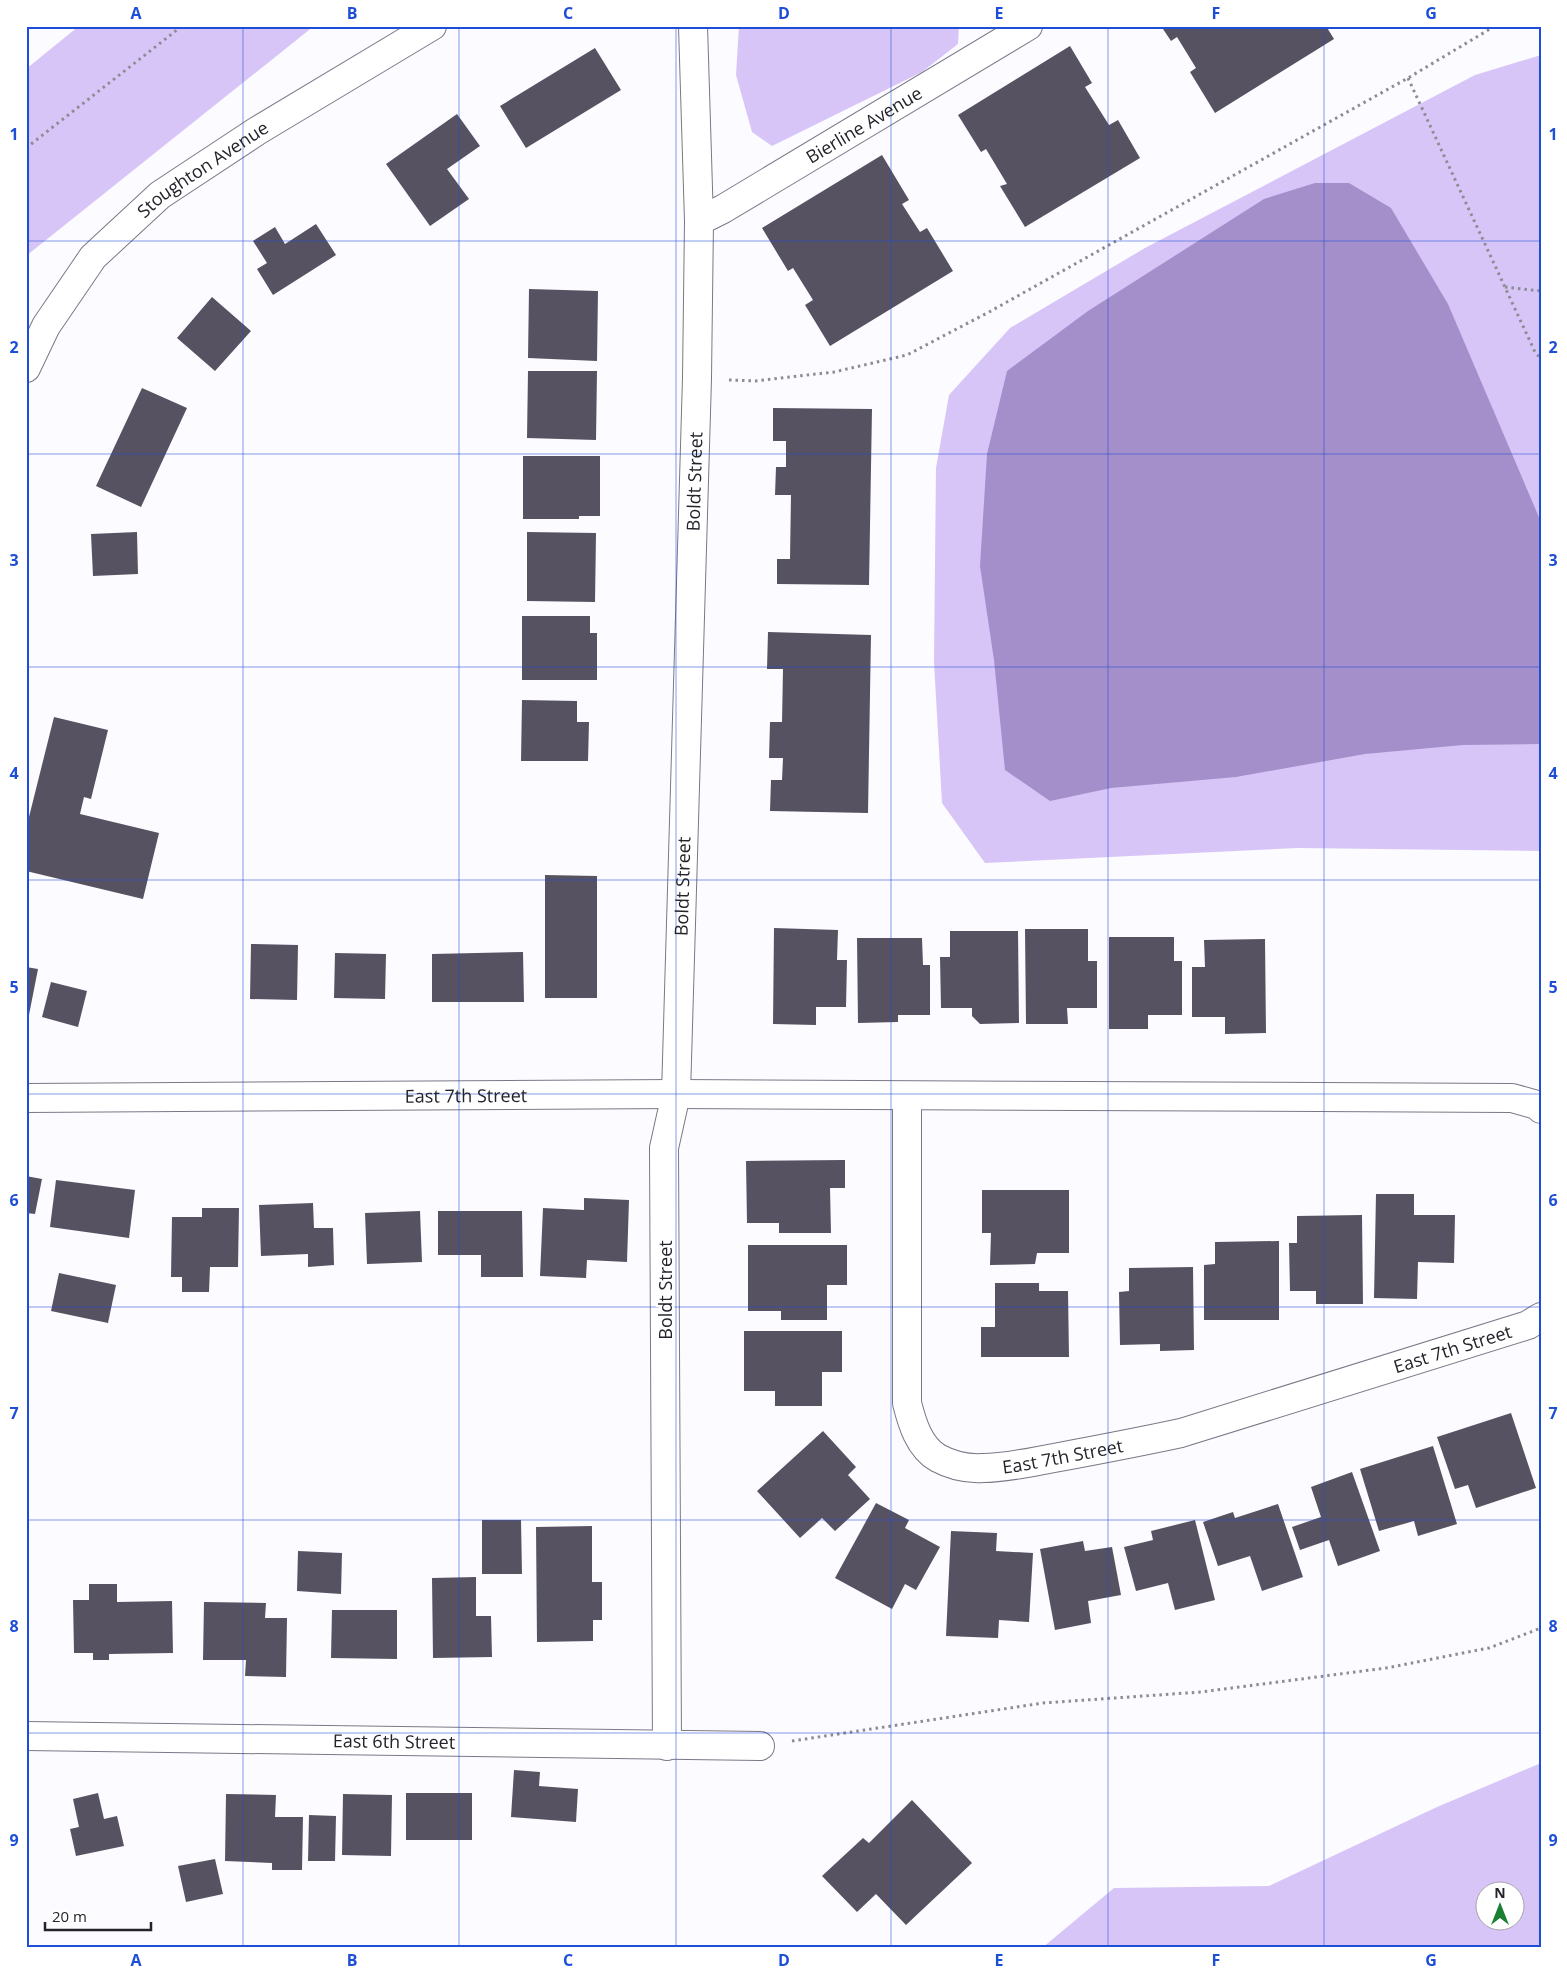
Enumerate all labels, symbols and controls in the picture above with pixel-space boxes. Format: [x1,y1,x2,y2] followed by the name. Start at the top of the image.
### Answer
[130,2,142,24] text: A
[347,2,357,24] text: B
[563,2,573,24] text: C
[778,2,790,24] text: D
[995,2,1004,24] text: E
[1212,2,1220,24] text: F
[1425,2,1437,24] text: G
[801,80,926,169] street label: Bierline Avenue
[132,115,272,223] street label: Stoughton Avenue
[9,123,19,145] text: 1
[1548,123,1558,145] text: 1
[9,336,19,358] text: 2
[1548,336,1558,358] text: 2
[681,432,707,532] street label: Boldt Street
[9,549,19,571] text: 3
[1548,549,1558,571] text: 3
[9,762,19,784] text: 4
[1548,762,1558,784] text: 4
[669,836,696,936] street label: Boldt Street
[9,976,19,998] text: 5
[1548,976,1558,998] text: 5
[405,1083,527,1108] street label: East 7th Street
[9,1189,19,1211] text: 6
[1548,1189,1558,1211] text: 6
[653,1240,677,1340] street label: Boldt Street
[1390,1319,1514,1378] street label: East 7th Street
[9,1402,19,1424] text: 7
[1548,1402,1558,1424] text: 7
[1001,1433,1125,1479] street label: East 7th Street
[9,1615,19,1637] text: 8
[1548,1615,1558,1637] text: 8
[333,1728,455,1754] street label: East 6th Street
[9,1829,19,1851] text: 9
[1548,1829,1558,1851] text: 9
[1474,1882,1524,1932] north arrow
[1494,1883,1506,1902] text: N
[45,1899,151,1931] scale bar
[52,1906,87,1926] text: 20 m
[130,1949,142,1971] text: A
[347,1949,357,1971] text: B
[563,1949,573,1971] text: C
[778,1949,790,1971] text: D
[995,1949,1004,1971] text: E
[1212,1949,1220,1971] text: F
[1425,1949,1437,1971] text: G

